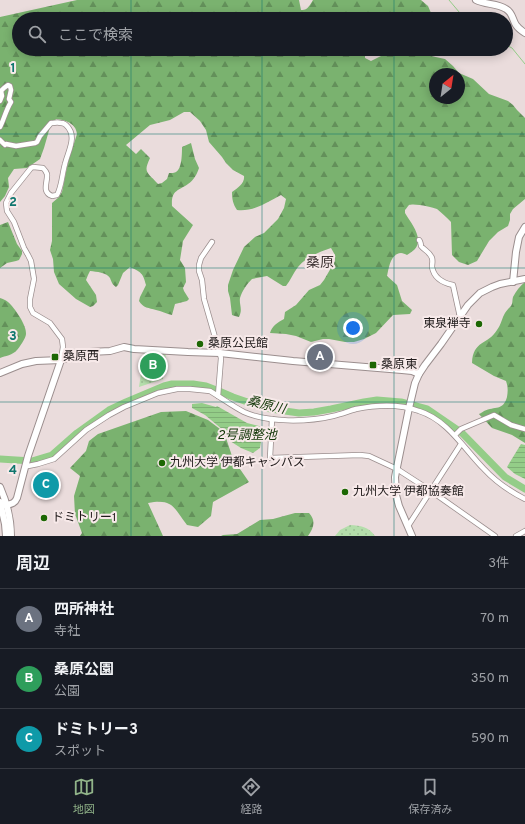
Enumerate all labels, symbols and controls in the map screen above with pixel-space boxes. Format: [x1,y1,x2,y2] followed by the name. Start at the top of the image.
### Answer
[12,12,513,56] search box
[26,23,48,45] icon: search
[58,27,133,46] text: ここで検索
[10,61,16,77] text: 1
[429,68,465,104] north arrow
[9,195,17,211] text: 2
[306,255,334,272] district label: 桑原
[423,316,471,332] place label: 東泉禅寺
[343,318,363,338] your location
[474,319,484,329] marker: 東泉禅寺
[9,329,17,345] text: 3
[208,336,268,352] place label: 桑原公民館
[195,339,205,349] marker: 桑原公民館
[307,342,333,372] pin: A
[63,349,99,365] place label: 桑原西
[140,351,166,381] pin: B
[50,352,60,362] marker: 桑原西
[381,357,417,373] place label: 桑原東
[368,360,378,370] marker: 桑原東
[245,394,289,419] water label: 桑原川
[217,428,279,444] water label: 2号調整池
[170,455,305,471] place label: 九州大学 伊都キャンパス
[157,458,167,468] marker: 九州大学 伊都キャンパス
[9,463,17,479] text: 4
[33,470,59,500] pin: C
[353,484,464,500] place label: 九州大学 伊都協奏館
[340,487,350,497] marker: 九州大学 伊都協奏館
[52,510,116,526] place label: ドミトリー1
[39,513,49,523] marker: ドミトリー1
[16,554,50,576] text: 周辺
[488,556,509,572] text: 3件
[54,601,114,620] text: 四所神社
[24,611,34,627] text: A
[480,611,509,627] text: 70 m
[54,624,80,640] text: 寺社
[54,661,114,680] text: 桑原公園
[25,671,33,687] text: B
[471,671,509,687] text: 350 m
[54,684,80,700] text: 公園
[54,721,138,740] text: ドミトリー3
[25,731,33,747] text: C
[471,731,509,747] text: 590 m
[54,744,106,760] text: スポット
[73,776,95,817] tab: 地図
[240,776,262,817] tab: 経路
[408,776,452,817] tab: 保存済み

